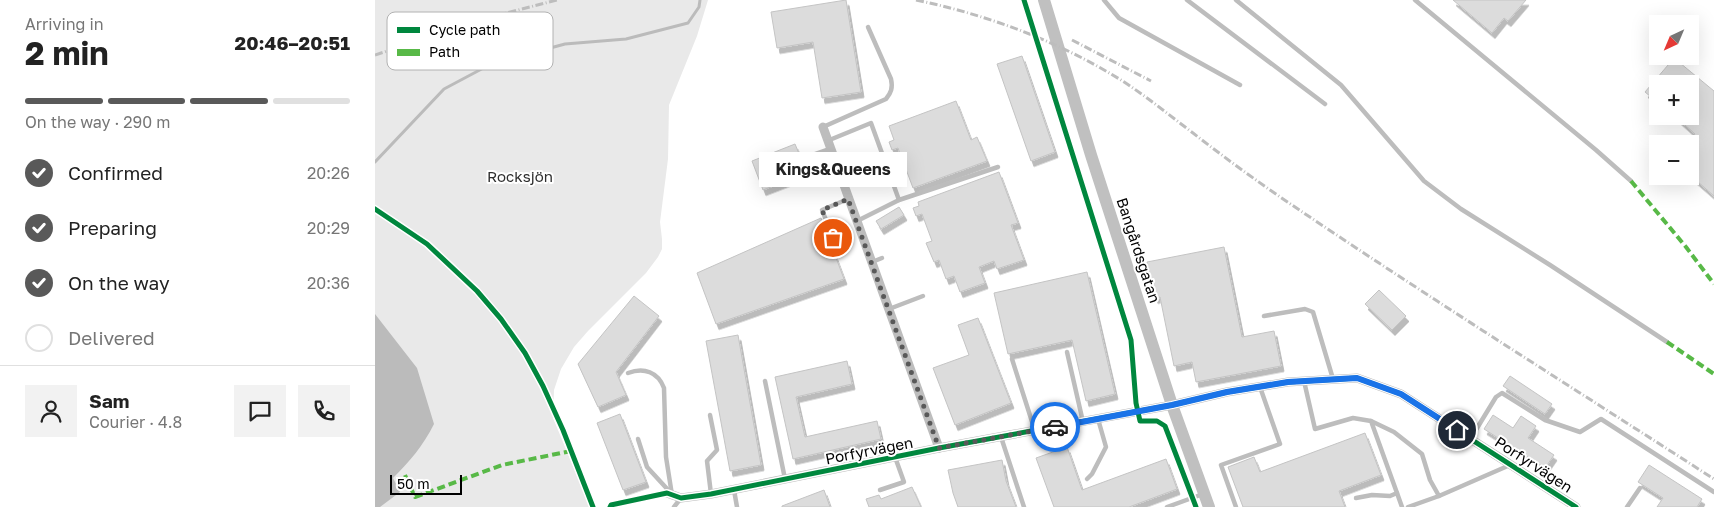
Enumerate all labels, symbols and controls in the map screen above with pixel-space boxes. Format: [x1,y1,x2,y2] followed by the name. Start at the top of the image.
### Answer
[387,12,553,70] legend
[25,14,104,34] text: Arriving in
[1649,15,1699,65] north arrow
[1649,15,1699,185] map controls
[429,21,500,38] text: Cycle path
[235,31,350,54] text: 20:46–20:51
[25,34,109,72] text: 2 min
[429,43,460,60] text: Path
[1649,75,1699,125] button: +
[25,112,170,132] text: On the way · 290 m
[1649,135,1699,185] button: −
[759,153,907,188] callout: Kings&Queens
[25,159,53,187] icon: check
[775,159,891,179] text: Kings&Queens
[68,161,163,184] text: Confirmed
[307,163,350,183] text: 20:26
[487,167,553,185] park label: Rocksjön
[1114,195,1164,305] street label: Bangårdsgatan
[25,214,53,242] icon: check
[68,216,157,239] text: Preparing
[812,217,854,259] pin
[307,218,350,238] text: 20:29
[819,224,847,252] icon: bag
[25,269,53,297] icon: check
[68,271,170,294] text: On the way
[307,273,350,293] text: 20:36
[68,326,155,349] text: Delivered
[25,385,77,437] button: person
[234,385,286,437] button: chat
[298,385,350,437] button: phone
[89,389,129,412] text: Sam
[1030,402,1080,452] courier
[1436,409,1478,451] pin
[89,412,182,432] text: Courier · 4.8
[1041,413,1069,441] icon: car
[1443,416,1471,444] icon: home
[1492,432,1576,496] street label: Porfyrvägen
[824,433,914,467] street label: Porfyrvägen
[390,472,463,495] scale bar
[397,475,430,492] text: 50 m

